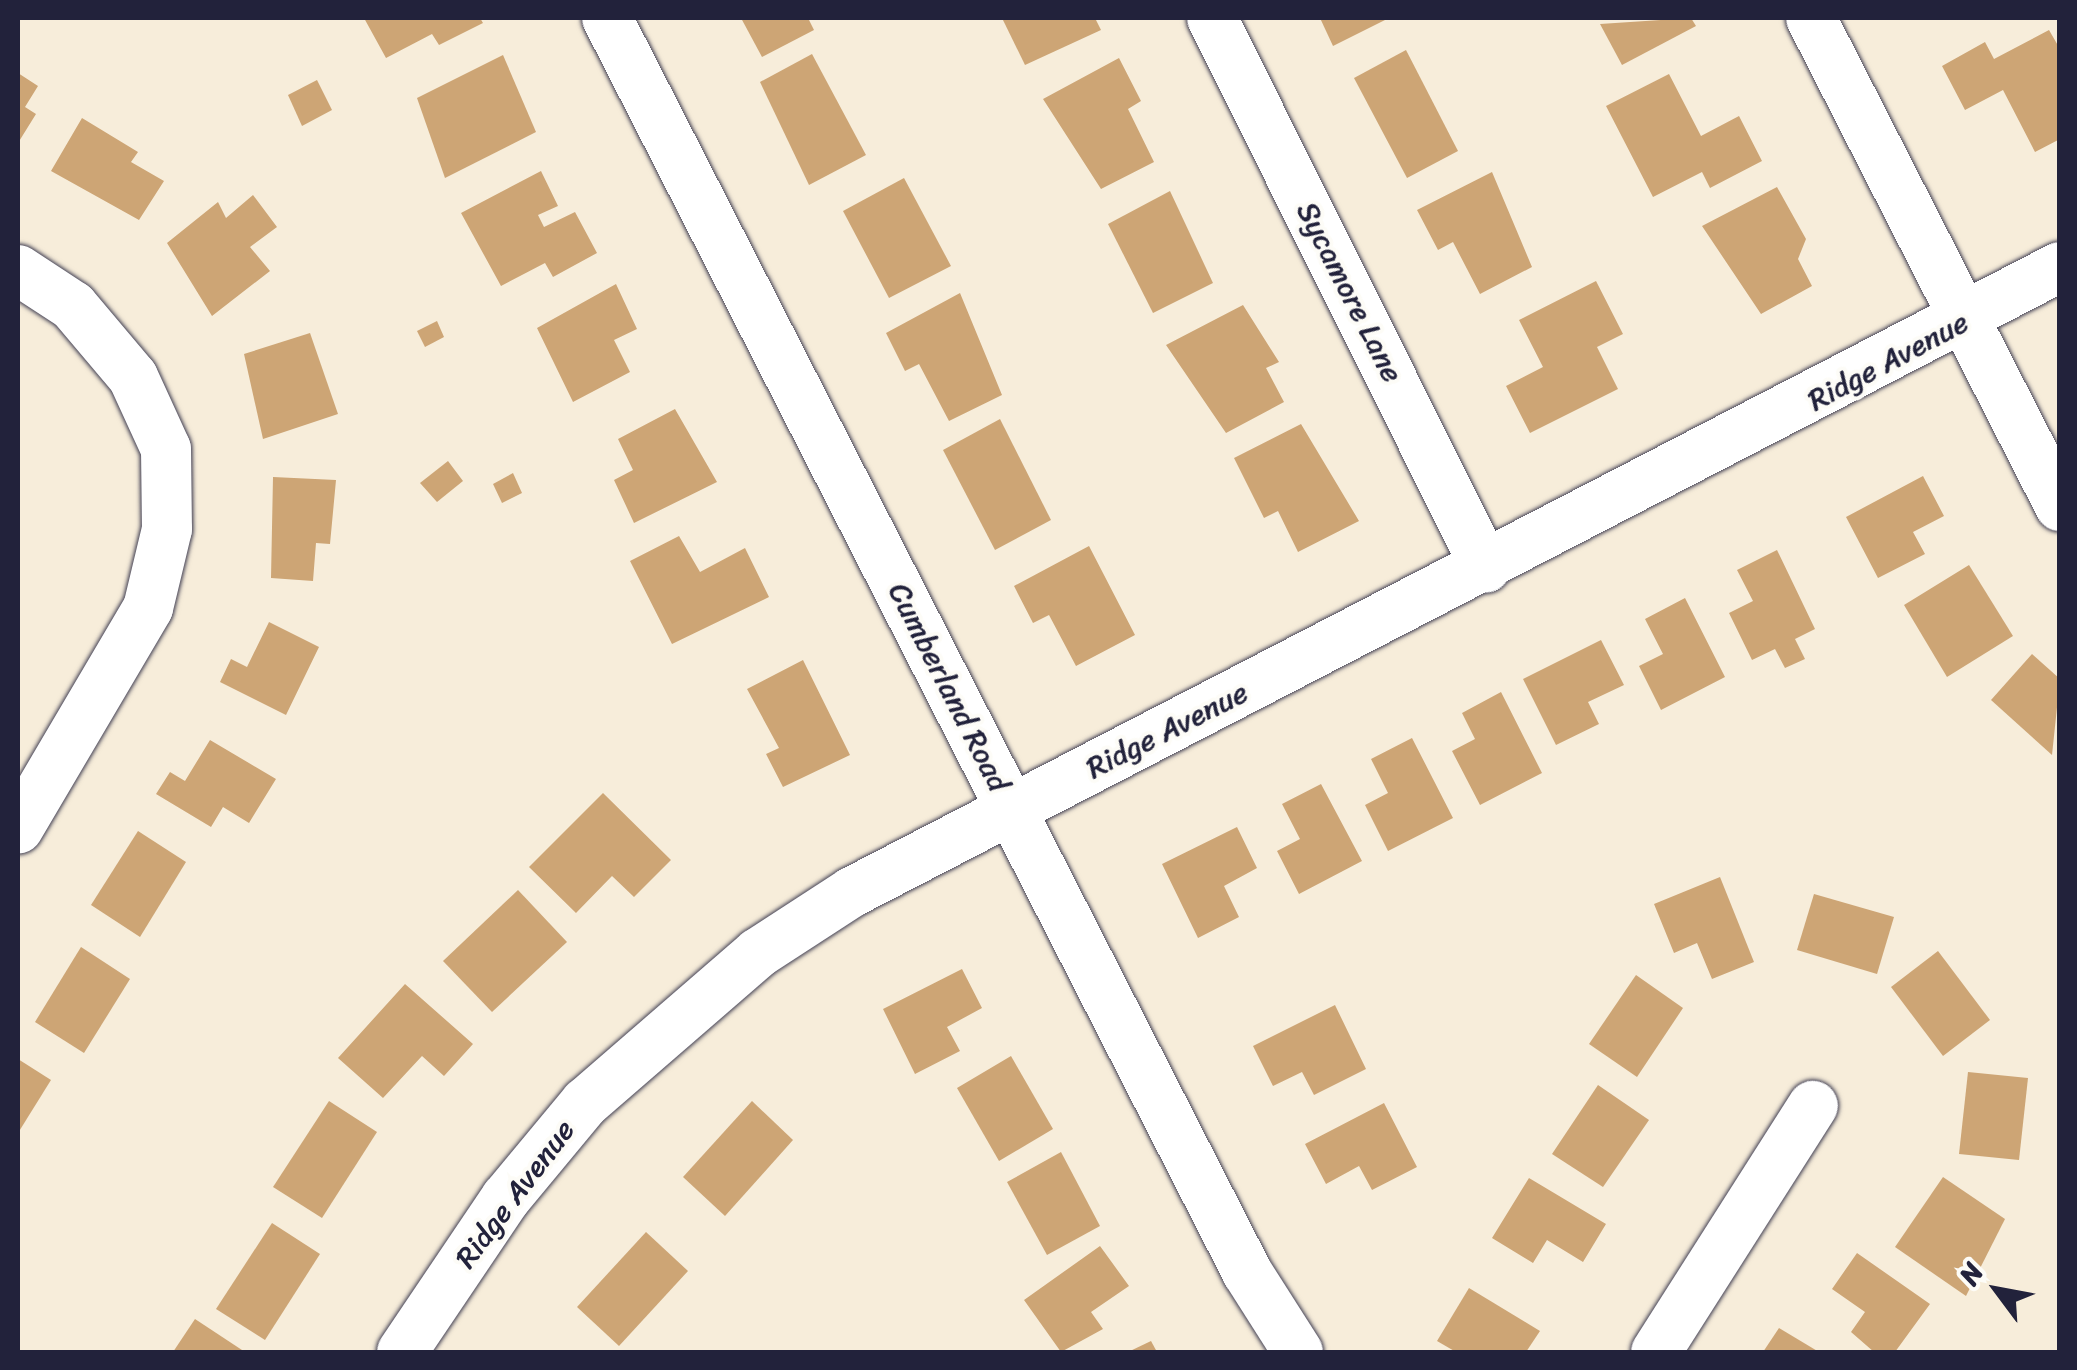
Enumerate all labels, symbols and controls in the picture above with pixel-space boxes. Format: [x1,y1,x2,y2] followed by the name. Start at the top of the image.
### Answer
[1289,196,1411,388] street label: Sycamore Lane
[1802,304,1974,418] street label: Ridge Avenue
[881,577,1017,797] street label: Cumberland Road
[1080,674,1254,786] street label: Ridge Avenue
[448,1113,582,1275] street label: Ridge Avenue
[1947,1240,2047,1340] north arrow
[1945,1253,1997,1295] text: N

